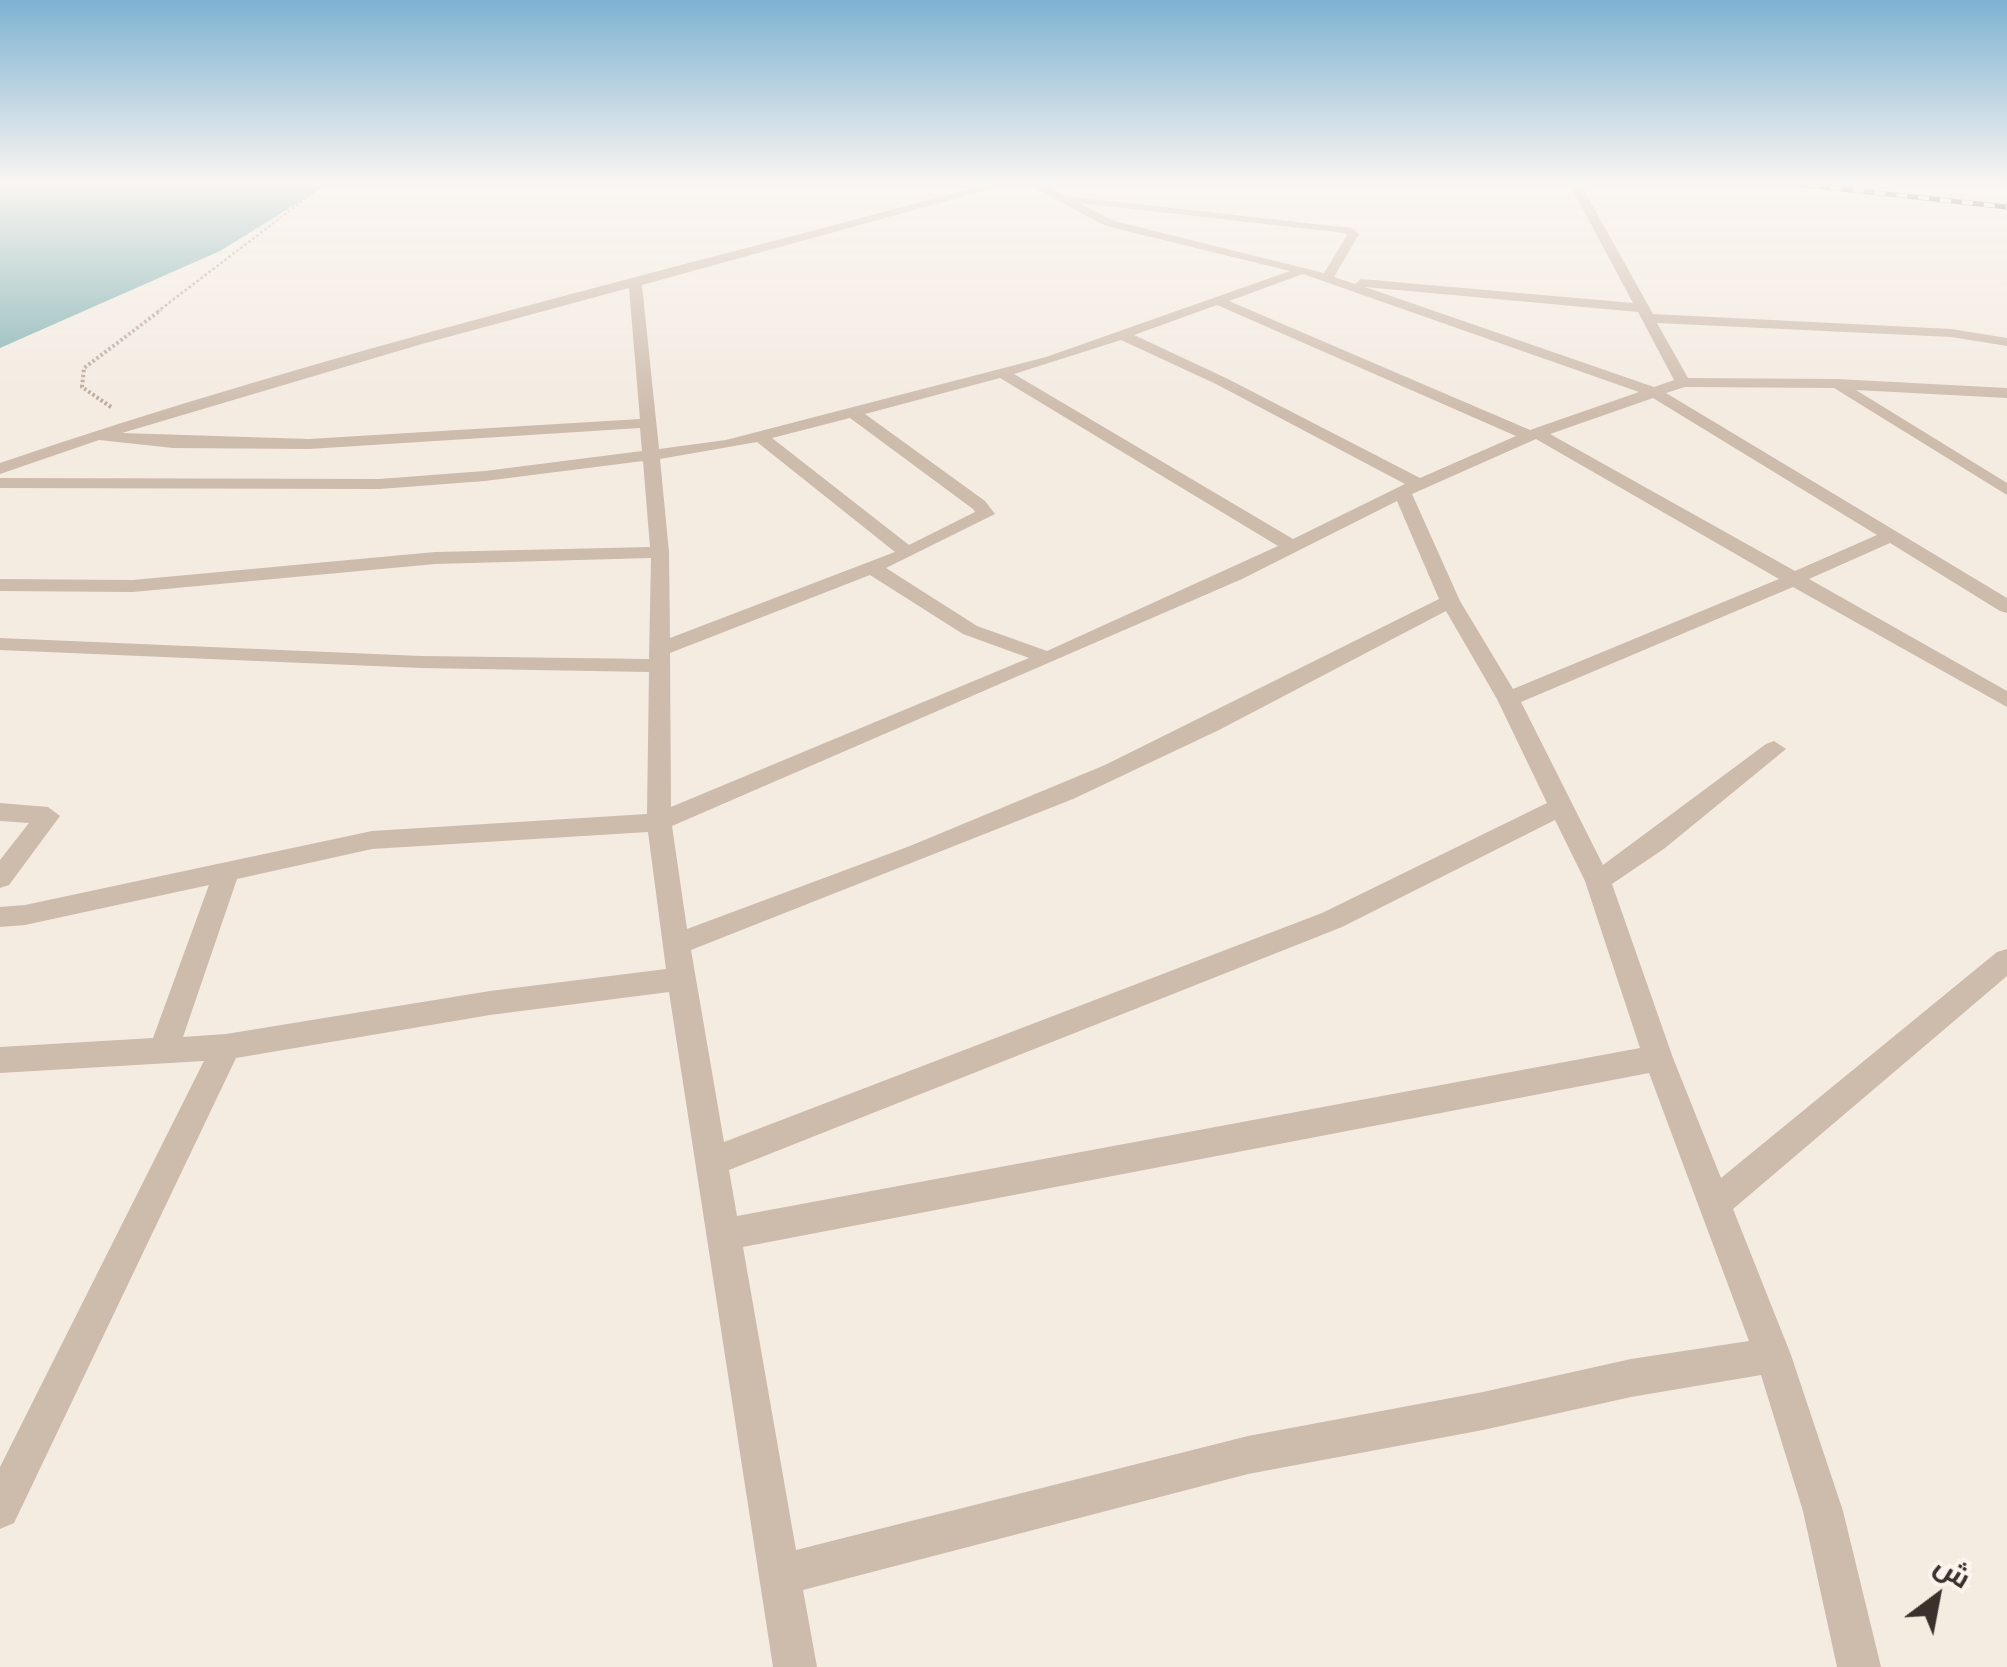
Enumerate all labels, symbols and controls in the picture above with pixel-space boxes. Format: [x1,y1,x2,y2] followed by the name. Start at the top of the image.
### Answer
[1928,1546,1978,1596] text: ش
[1887,1547,1987,1647] north arrow

